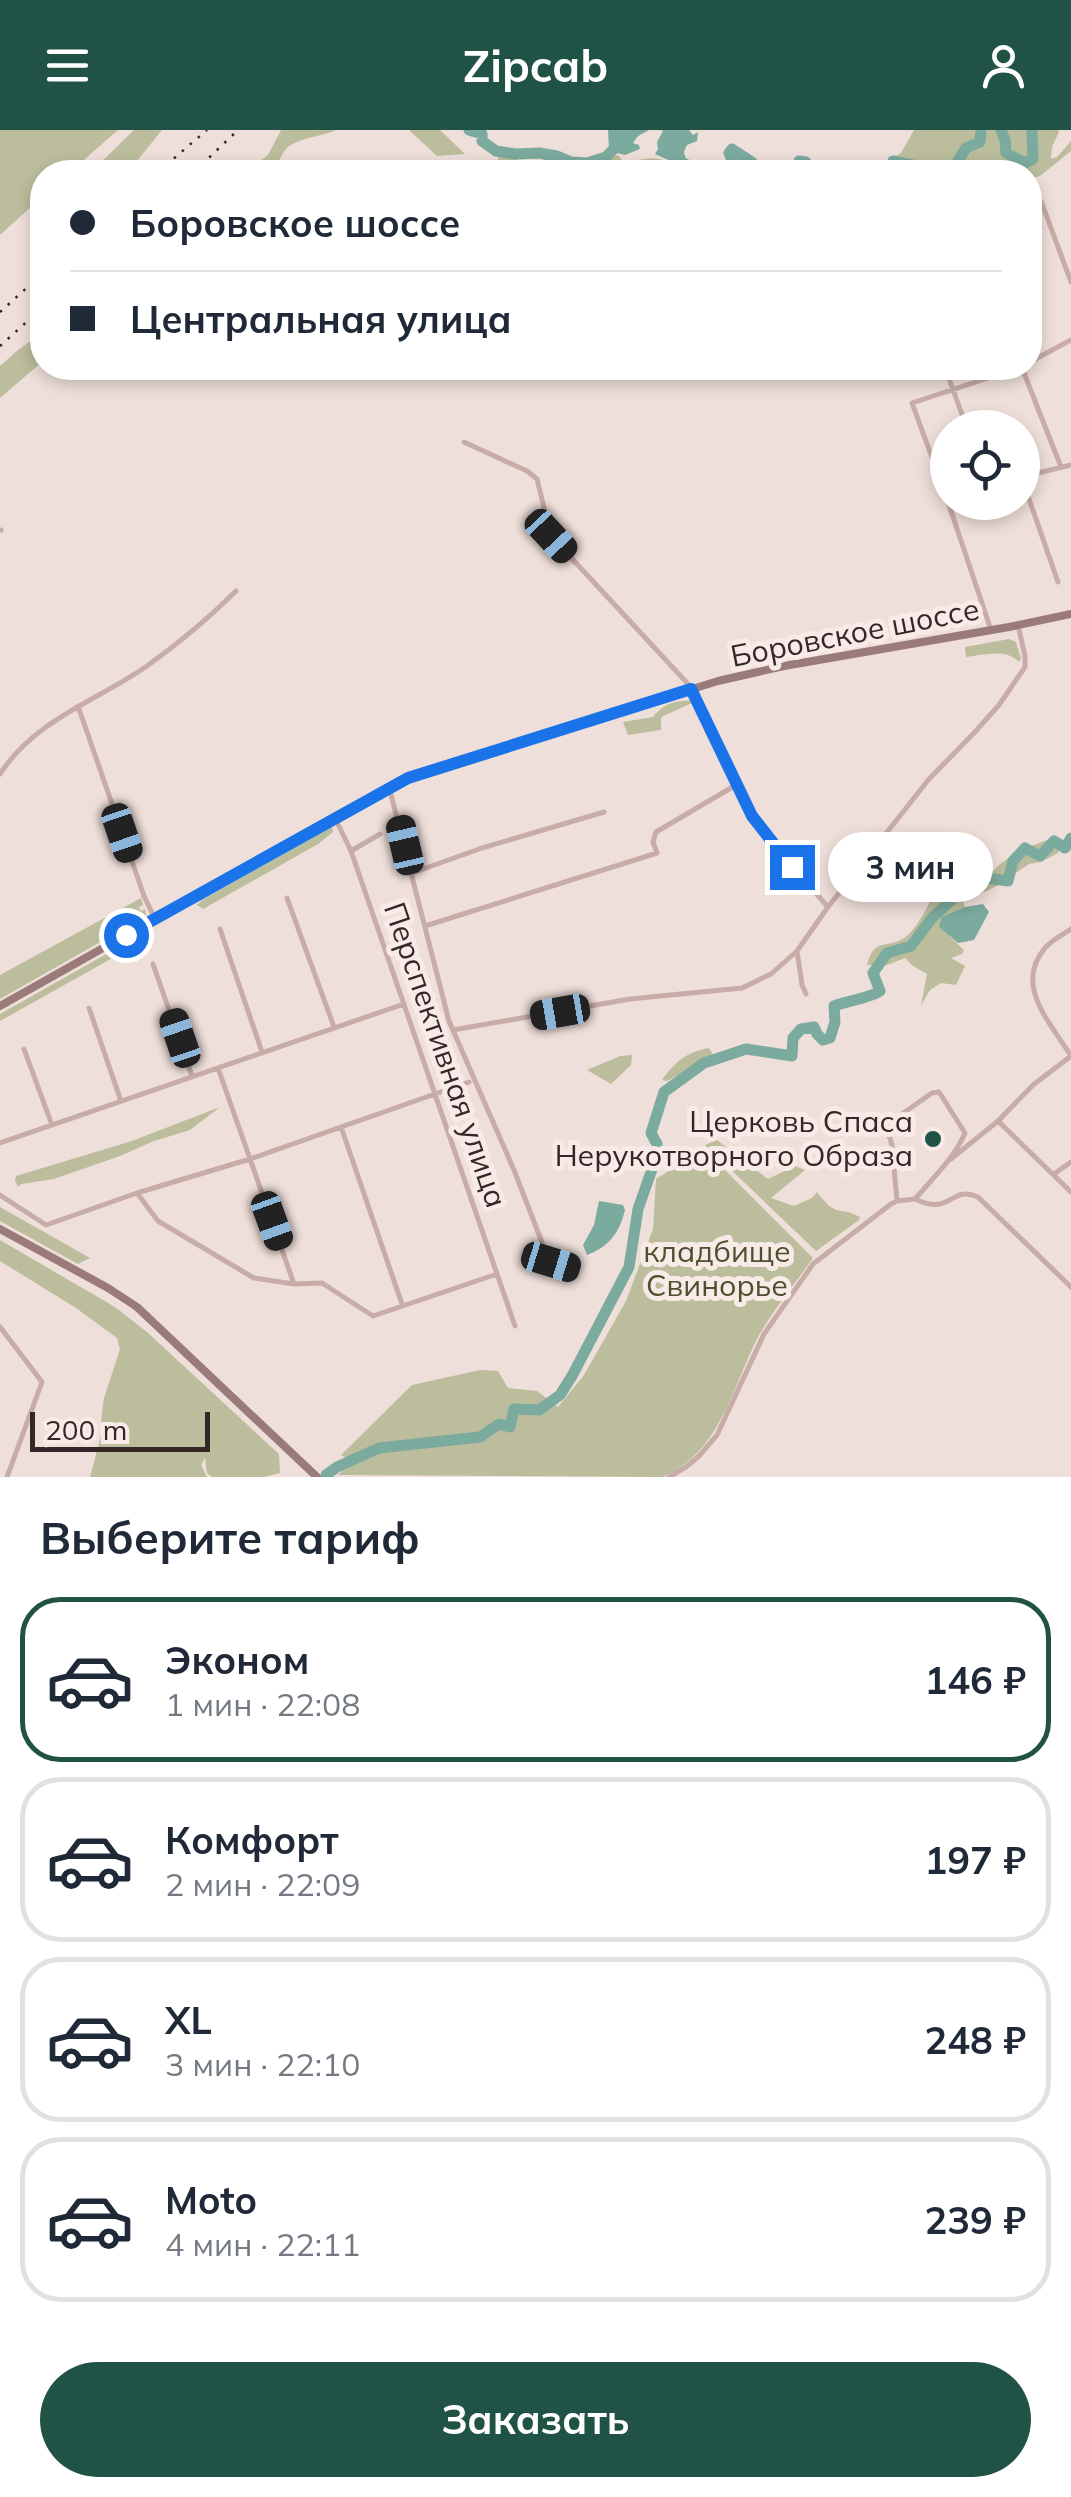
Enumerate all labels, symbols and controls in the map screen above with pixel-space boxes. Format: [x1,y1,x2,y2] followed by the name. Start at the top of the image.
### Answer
[463,37,608,93] text: Zipcab
[40,38,95,93] icon: menu
[976,38,1031,93] icon: person
[130,199,460,247] text: Боровское шоссе
[130,295,512,343] text: Центральная улица
[930,410,1040,520] map controls
[930,410,1040,520] button: locate
[520,504,582,568] car
[727,589,982,675] street label: Боровское шоссе
[98,800,146,866] car
[384,812,426,878] car
[827,832,992,902] callout: 3 мин
[770,845,815,890] route end
[866,847,955,887] text: 3 мин
[376,897,516,1212] street label: Перспективная улица
[104,913,149,958] route start
[528,992,592,1032] car
[156,1005,204,1071] car
[555,1102,913,1174] place label: Церковь Спаса Нерукотворного Образа
[922,1128,944,1150] marker: Церковь Спаса Нерукотворного Образа
[248,1188,296,1254] car
[643,1232,791,1304] park label: кладбище Свинорье
[518,1239,584,1285] car
[30,1407,210,1452] scale bar
[45,1412,127,1447] text: 200 m
[40,1509,420,1565] text: Выберите тариф
[45,1635,135,1725] icon: car
[165,1636,309,1684] text: Эконом
[924,1656,1026,1704] text: 146 ₽
[165,1684,360,1724] text: 1 мин · 22:08
[45,1815,135,1905] icon: car
[165,1816,339,1864] text: Комфорт
[924,1836,1026,1884] text: 197 ₽
[165,1864,360,1904] text: 2 мин · 22:09
[45,1995,135,2085] icon: car
[165,1996,212,2044] text: XL
[924,2016,1026,2064] text: 248 ₽
[165,2044,360,2084] text: 3 мин · 22:10
[45,2175,135,2265] icon: car
[165,2176,257,2224] text: Moto
[924,2196,1026,2244] text: 239 ₽
[165,2224,360,2264] text: 4 мин · 22:11
[40,2362,1031,2477] button: Заказать

